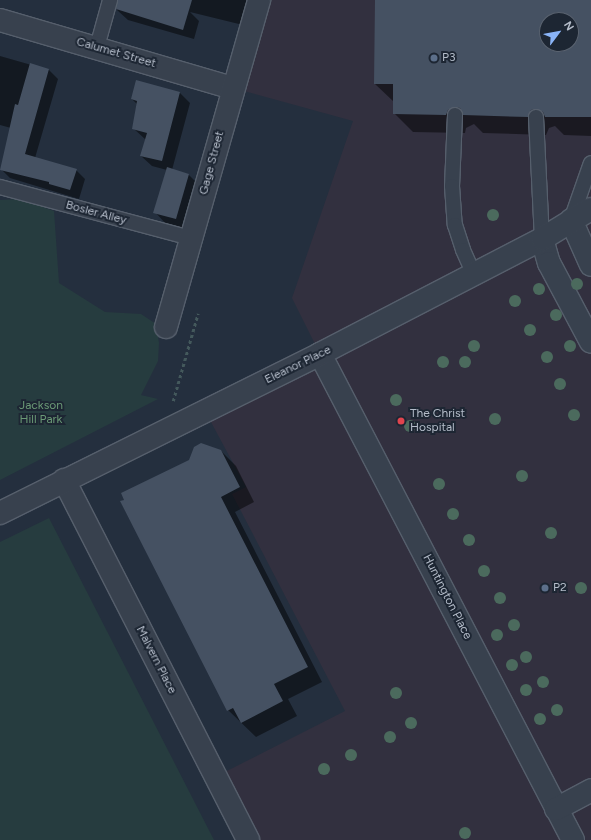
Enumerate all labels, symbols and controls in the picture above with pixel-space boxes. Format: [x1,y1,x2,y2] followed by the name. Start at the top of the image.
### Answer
[539,12,579,52] north arrow
[561,19,577,33] text: N
[75,35,157,71] street label: Calumet Street
[442,51,455,65] place label: P3
[429,53,439,63] marker: P3
[197,130,227,196] street label: Gage Street
[64,198,128,228] street label: Bosler Alley
[263,343,333,387] street label: Eleanor Place
[19,399,63,427] park label: Jackson Hill Park
[410,407,465,435] place label: The Christ Hospital
[395,415,407,427] marker: The Christ Hospital
[419,552,475,642] street label: Huntington Place
[553,581,567,595] place label: P2
[540,583,550,593] marker: P2
[133,624,179,696] street label: Malvern Place

